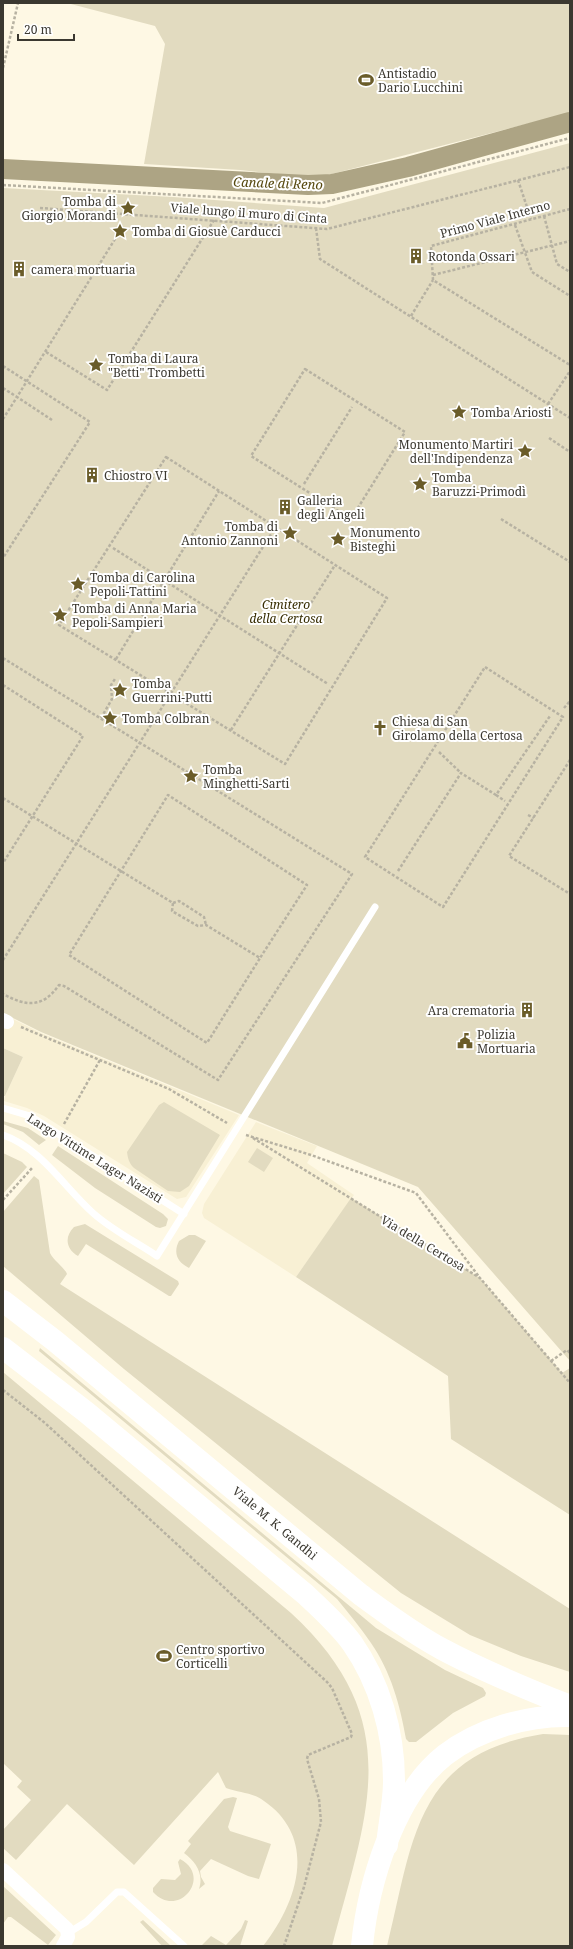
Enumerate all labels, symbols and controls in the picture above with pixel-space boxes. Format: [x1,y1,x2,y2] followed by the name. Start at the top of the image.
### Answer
[18,16,74,42] scale bar
[24,21,52,38] text: 20 m
[378,65,463,96] place label: Antistadio Dario Lucchini
[357,71,375,89] sports icon: Antistadio Dario Lucchini
[233,172,323,194] water label: Canale di Reno
[21,193,116,224] place label: Tomba di Giorgio Morandi
[438,196,552,242] street label: Primo Viale Interno
[119,199,137,217] place icon: Tomba di Giorgio Morandi
[170,199,328,227] street label: Viale lungo il muro di Cinta
[111,222,129,240] place icon: Tomba di Giosuè Carducci
[132,223,281,240] place label: Tomba di Giosuè Carducci
[407,247,425,265] building icon: Rotonda Ossari
[428,248,515,265] place label: Rotonda Ossari
[10,260,28,278] building icon: camera mortuaria
[31,261,136,278] place label: camera mortuaria
[108,350,205,381] place label: Tomba di Laura "Betti" Trombetti
[87,356,105,374] place icon: Tomba di Laura "Betti" Trombetti
[450,403,468,421] place icon: Tomba Ariosti
[471,404,552,421] place label: Tomba Ariosti
[398,436,513,467] place label: Monumento Martiri dell'Indipendenza
[516,442,534,460] place icon: Monumento Martiri dell'Indipendenza
[83,466,101,484] building icon: Chiostro VI
[104,467,168,484] place label: Chiostro VI
[432,469,526,500] place label: Tomba Baruzzi-Primodì
[411,475,429,493] place icon: Tomba Baruzzi-Primodì
[297,492,365,523] place label: Galleria degli Angeli
[276,498,294,516] building icon: Galleria degli Angeli
[181,518,278,549] place label: Tomba di Antonio Zannoni
[281,524,299,542] place icon: Tomba di Antonio Zannoni
[350,524,420,555] place label: Monumento Bisteghi
[329,530,347,548] place icon: Monumento Bisteghi
[90,569,196,600] place label: Tomba di Carolina Pepoli-Tattini
[69,575,87,593] place icon: Tomba di Carolina Pepoli-Tattini
[249,596,323,627] park label: Cimitero della Certosa
[72,600,197,631] place label: Tomba di Anna Maria Pepoli-Sampieri
[51,606,69,624] place icon: Tomba di Anna Maria Pepoli-Sampieri
[132,675,212,706] place label: Tomba Guerrini-Putti
[111,681,129,699] place icon: Tomba Guerrini-Putti
[101,709,119,727] place icon: Tomba Colbran
[122,710,210,727] place label: Tomba Colbran
[392,713,523,744] place label: Chiesa di San Girolamo della Certosa
[371,719,389,737] church icon: Chiesa di San Girolamo della Certosa
[203,761,290,792] place label: Tomba Minghetti-Sarti
[182,767,200,785] place icon: Tomba Minghetti-Sarti
[518,1001,536,1019] building icon: Ara crematoria
[428,1002,515,1019] place label: Ara crematoria
[477,1026,536,1057] place label: Polizia Mortuaria
[456,1032,474,1050] public building icon: Polizia Mortuaria
[24,1109,166,1207] street label: Largo Vittime Lager Nazisti
[378,1211,469,1275] street label: Via della Certosa
[229,1483,321,1564] street label: Viale M. K. Gandhi
[176,1641,265,1672] place label: Centro sportivo Corticelli
[155,1647,173,1665] sports icon: Centro sportivo Corticelli

